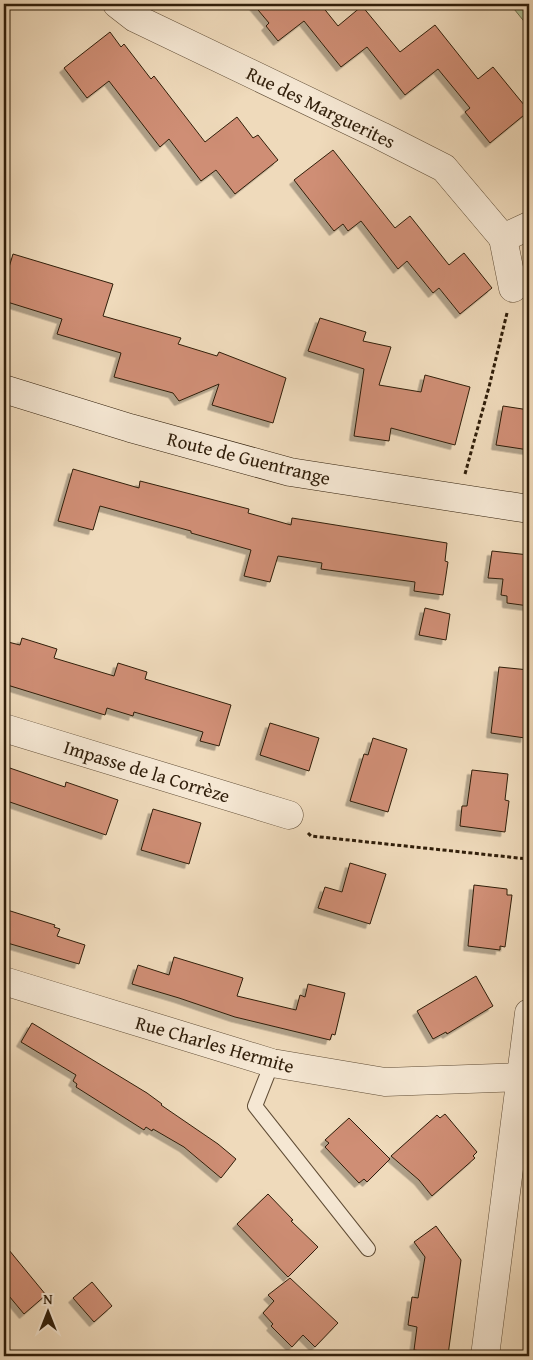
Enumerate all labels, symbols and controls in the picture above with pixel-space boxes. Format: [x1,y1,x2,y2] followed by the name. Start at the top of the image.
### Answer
[242,59,400,155] street label: Rue des Marguerites
[164,424,334,492] street label: Route de Guentrange
[60,732,234,810] street label: Impasse de la Corrèze
[132,1008,298,1080] street label: Rue Charles Hermite
[22,1288,72,1338] north arrow
[43,1289,53,1309] text: N

